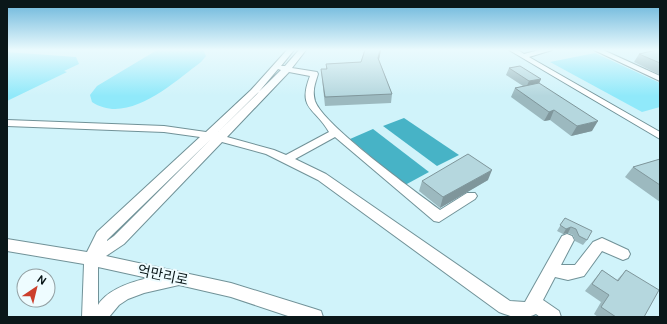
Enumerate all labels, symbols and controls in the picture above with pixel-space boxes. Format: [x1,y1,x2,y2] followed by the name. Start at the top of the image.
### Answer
[136,261,190,289] street label: 억만리로
[16,268,56,308] north arrow
[34,272,49,288] text: N

